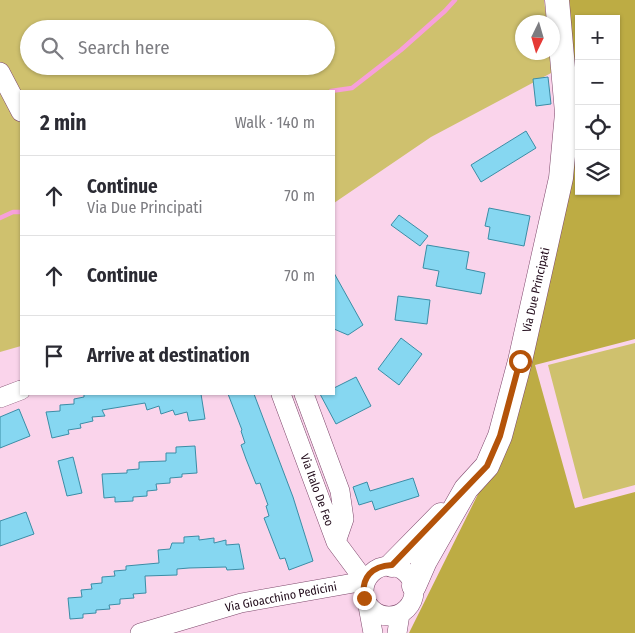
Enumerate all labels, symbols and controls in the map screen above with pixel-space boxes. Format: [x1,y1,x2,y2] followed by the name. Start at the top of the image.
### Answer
[515,15,560,60] north arrow
[575,15,620,195] map controls
[575,15,620,60] button: +
[20,20,335,75] search box
[38,34,66,62] icon: search
[78,36,170,59] text: Search here
[575,60,620,105] button: −
[575,105,620,150] button: locate
[40,110,87,136] text: 2 min
[235,113,315,132] text: Walk · 140 m
[575,150,620,195] button: layers
[87,175,158,198] text: Continue
[40,182,68,210] icon: ahead
[284,186,315,205] text: 70 m
[87,198,203,217] text: Via Due Principati
[519,246,553,334] street label: Via Due Principati
[40,262,68,290] icon: ahead
[87,264,158,287] text: Continue
[284,266,315,285] text: 70 m
[40,342,68,370] icon: arrive
[87,344,250,367] text: Arrive at destination
[509,350,532,373] route start
[297,452,337,528] street label: Via Italo De Feo
[224,579,338,615] street label: Via Gioacchino Pedicini
[353,587,376,610] route end

